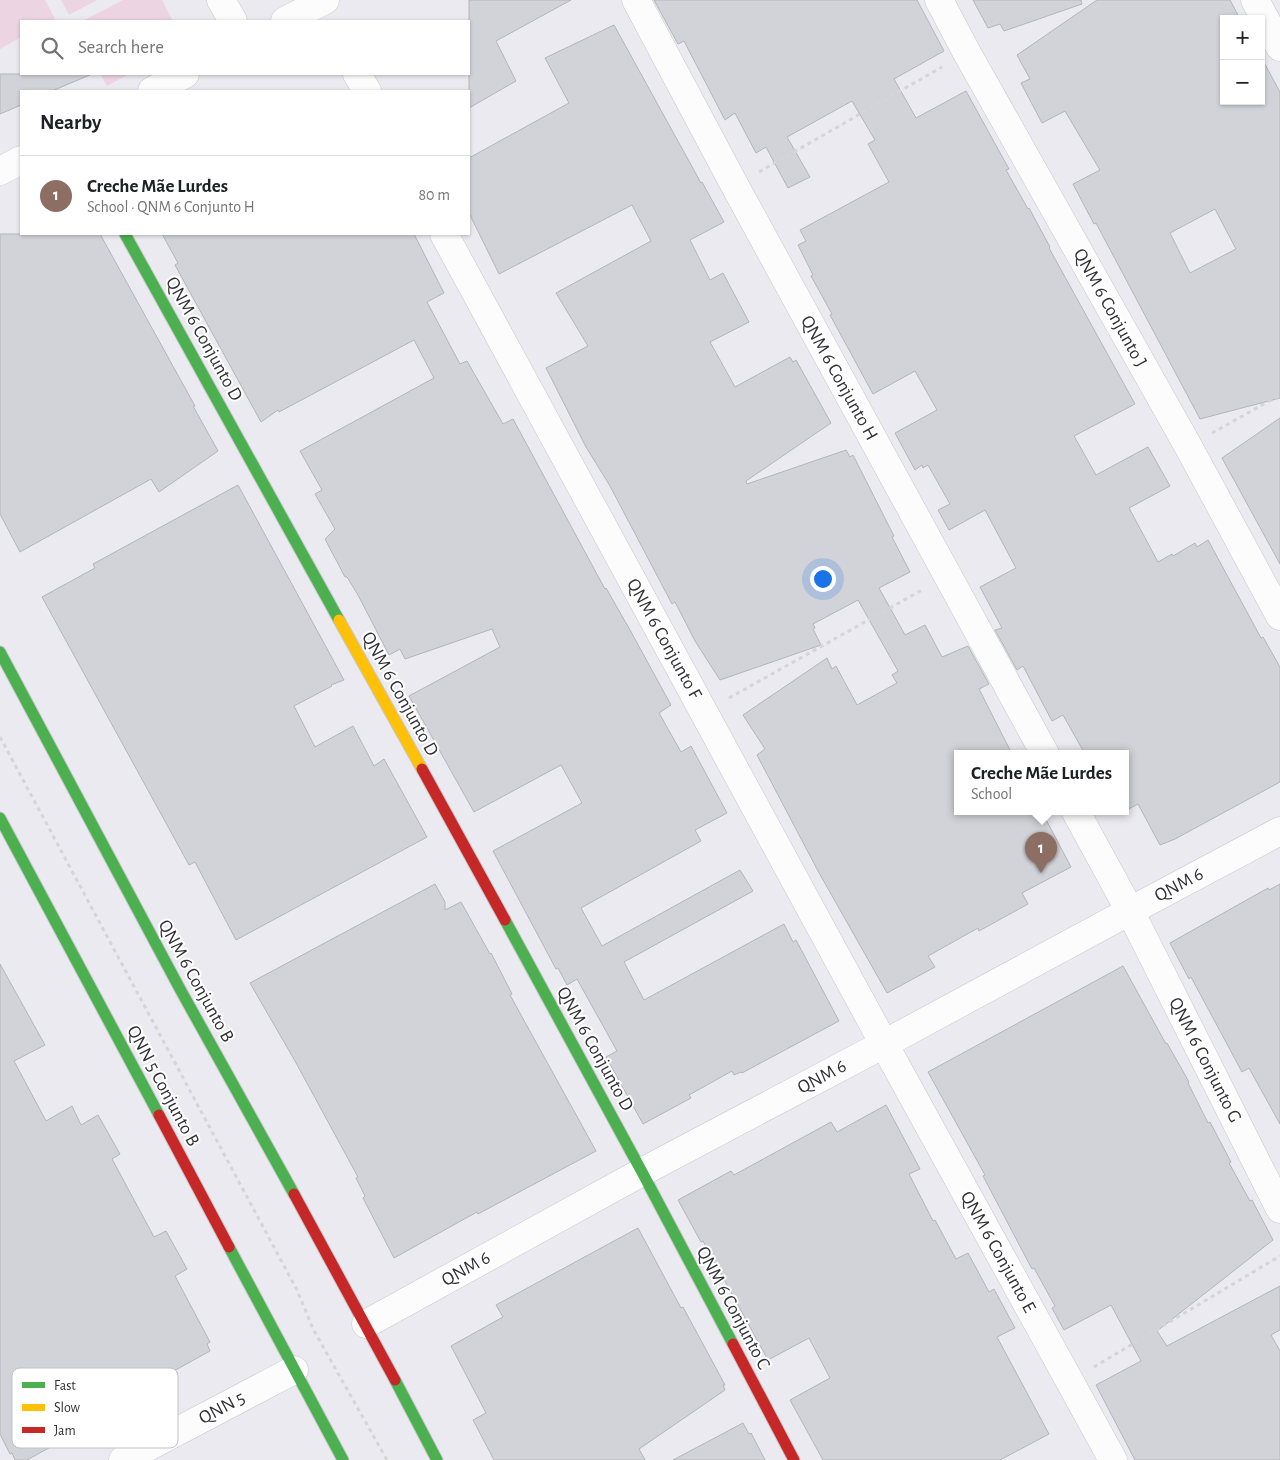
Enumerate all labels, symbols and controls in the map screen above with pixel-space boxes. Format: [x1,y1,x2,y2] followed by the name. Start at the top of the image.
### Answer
[1220,15,1265,105] map controls
[1220,15,1265,60] button: +
[20,20,470,75] search box
[38,34,66,62] icon: search
[78,38,164,57] text: Search here
[1220,60,1265,105] button: −
[40,112,101,133] text: Nearby
[87,177,228,196] text: Creche Mãe Lurdes
[53,187,59,203] text: 1
[419,187,450,203] text: 80 m
[87,199,255,215] text: School · QNM 6 Conjunto H
[1070,246,1150,370] street label: QNM 6 Conjunto J
[162,274,246,404] street label: QNM 6 Conjunto D
[797,312,881,444] street label: QNM 6 Conjunto H
[810,566,836,592] your location
[623,576,705,703] street label: QNM 6 Conjunto F
[358,629,442,759] street label: QNM 6 Conjunto D
[954,750,1129,815] popup
[971,764,1112,783] text: Creche Mãe Lurdes
[971,786,1012,802] text: School
[1025,832,1057,873] pin: 1
[1152,864,1207,906] street label: QNM 6
[155,917,237,1045] street label: QNM 6 Conjunto B
[553,984,637,1114] street label: QNM 6 Conjunto D
[1165,994,1245,1126] street label: QNM 6 Conjunto G
[123,1023,203,1149] street label: QNN 5 Conjunto B
[795,1056,850,1098] street label: QNM 6
[957,1188,1039,1316] street label: QNM 6 Conjunto E
[693,1243,773,1373] street label: QNM 6 Conjunto C
[439,1248,493,1290] street label: QNM 6
[12,1368,178,1448] legend
[54,1379,76,1393] text: Fast
[196,1388,248,1428] street label: QNN 5
[54,1401,81,1415] text: Slow
[54,1424,76,1438] text: Jam

